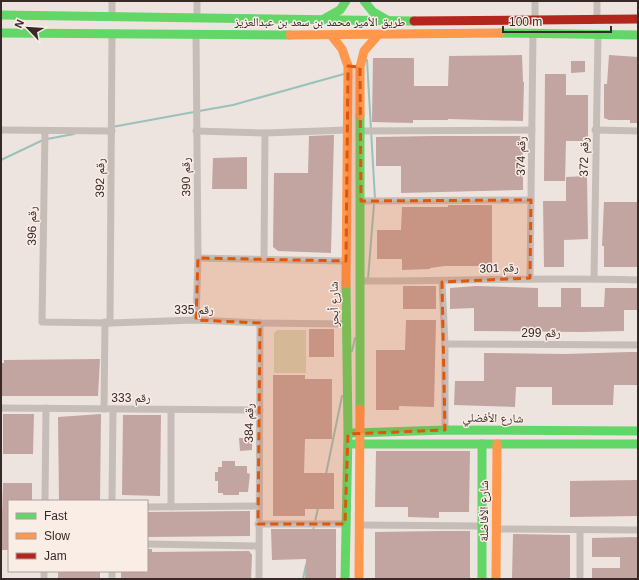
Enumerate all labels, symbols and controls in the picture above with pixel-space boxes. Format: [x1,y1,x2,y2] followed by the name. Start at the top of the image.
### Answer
[8,8,48,48] north arrow
[503,8,611,34] scale bar
[233,15,406,29] street label: طريق الأمير محمد بن سعد بن عبدالعزيز
[509,15,542,29] text: 100 m
[12,18,26,30] text: N
[514,136,529,176] street label: رقم 374
[577,137,592,177] street label: رقم 372
[179,157,194,197] street label: رقم 390
[93,158,108,198] street label: رقم 392
[25,206,40,246] street label: رقم 396
[479,260,519,277] street label: رقم 301
[327,281,342,328] street label: شارع أبحر
[174,303,214,318] street label: رقم 335
[521,326,561,341] street label: رقم 299
[111,391,151,406] street label: رقم 333
[242,403,257,443] street label: رقم 384
[462,410,524,429] street label: شارع الأفضلي
[477,480,492,542] street label: شارع الأفاضلة
[8,500,148,572] legend
[44,509,68,523] text: Fast
[44,529,70,543] text: Slow
[44,549,67,563] text: Jam

